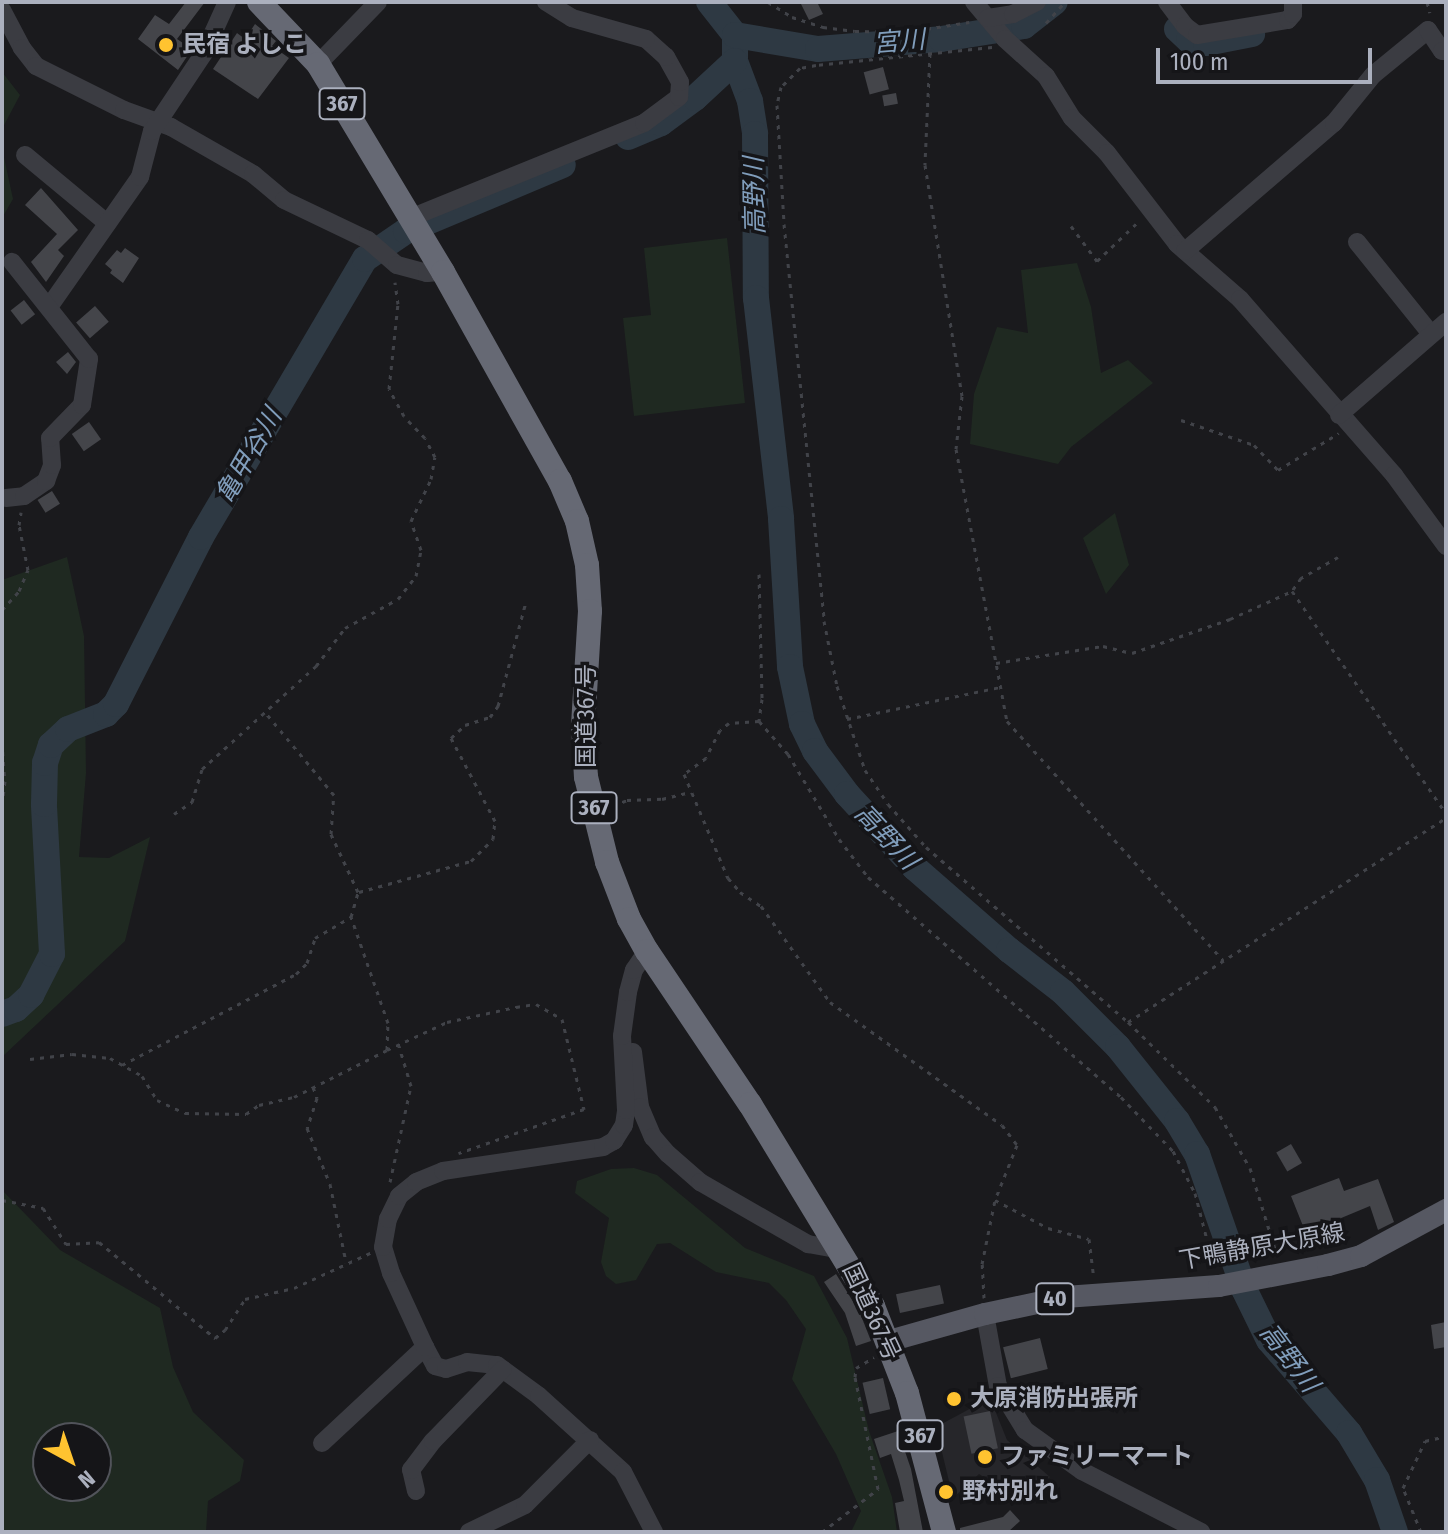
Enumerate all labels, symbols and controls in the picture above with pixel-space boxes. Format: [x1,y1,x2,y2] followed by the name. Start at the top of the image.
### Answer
[872,24,926,60] water label: 宮川
[182,31,307,59] place label: 民宿 よしこ
[1160,32,1376,82] scale bar
[157,36,175,54] marker: 民宿 よしこ
[1170,48,1228,76] text: 100 m
[318,86,366,122] road number: 367
[739,157,771,235] water label: 高野川
[209,403,289,509] water label: 亀甲谷川
[573,664,601,768] street label: 国道367号
[570,790,618,826] road number: 367
[848,798,924,876] water label: 高野川
[1177,1218,1347,1276] street label: 下鴨静原大原線
[836,1259,906,1365] street label: 国道367号
[1035,1281,1075,1317] road number: 40
[1253,1317,1325,1399] water label: 高野川
[970,1385,1138,1413] place label: 大原消防出張所
[945,1390,963,1408] marker: 大原消防出張所
[896,1418,944,1454] road number: 367
[32,1422,112,1502] north arrow
[1001,1443,1193,1471] place label: ファミリーマート
[976,1448,994,1466] marker: ファミリーマート
[73,1465,100,1494] text: N
[962,1478,1058,1506] place label: 野村別れ
[937,1483,955,1501] marker: 野村別れ

